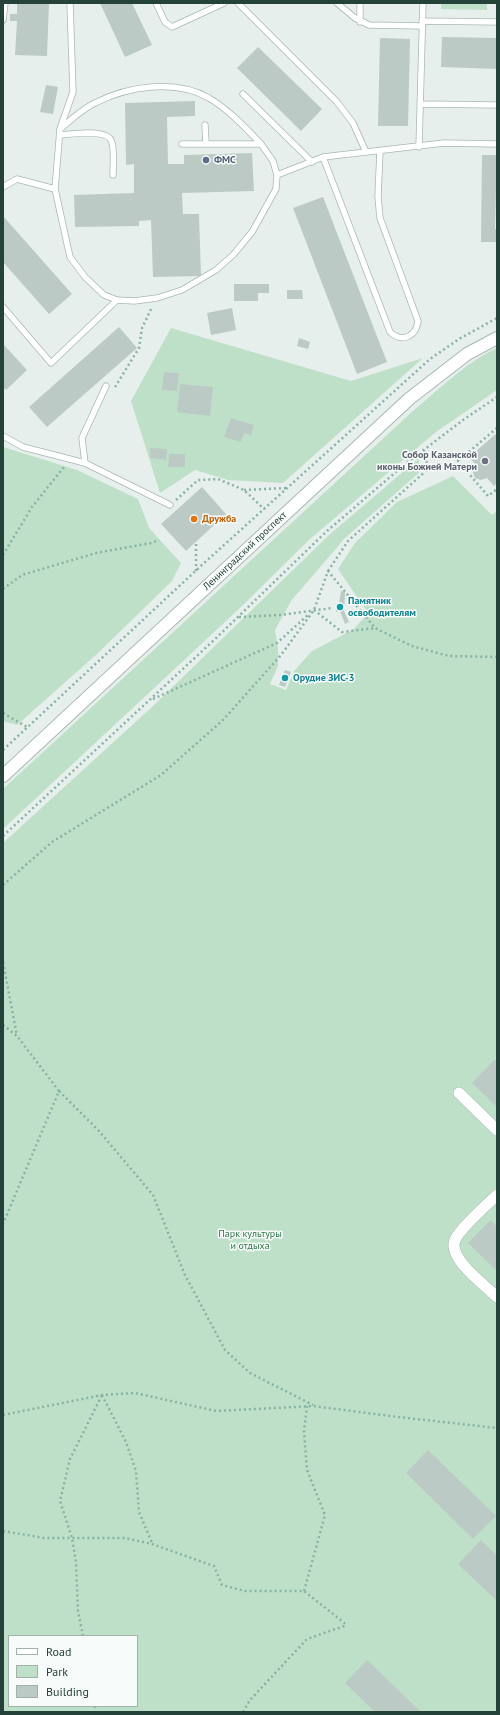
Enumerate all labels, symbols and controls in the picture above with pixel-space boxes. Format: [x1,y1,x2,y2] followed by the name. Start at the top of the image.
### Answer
[214,154,236,166] place label: ФМС
[201,155,211,165] marker: ФМС
[377,449,477,472] place label: Собор Казанской иконы Божией Матери
[480,456,490,466] marker: Собор Казанской иконы Божией Матери
[201,509,289,593] street label: Ленинградский проспект
[202,513,236,525] place label: Дружба
[189,514,199,524] marker: Дружба
[348,595,416,618] place label: Памятник освободителям
[335,602,345,612] marker: Памятник освободителям
[293,672,354,684] place label: Орудие ЗИС-3
[280,673,290,683] marker: Орудие ЗИС-3
[218,1228,282,1252] park label: Парк культуры и отдыха
[8,1635,138,1707] legend
[46,1644,71,1659] text: Road
[46,1664,68,1679] text: Park
[46,1684,89,1699] text: Building

